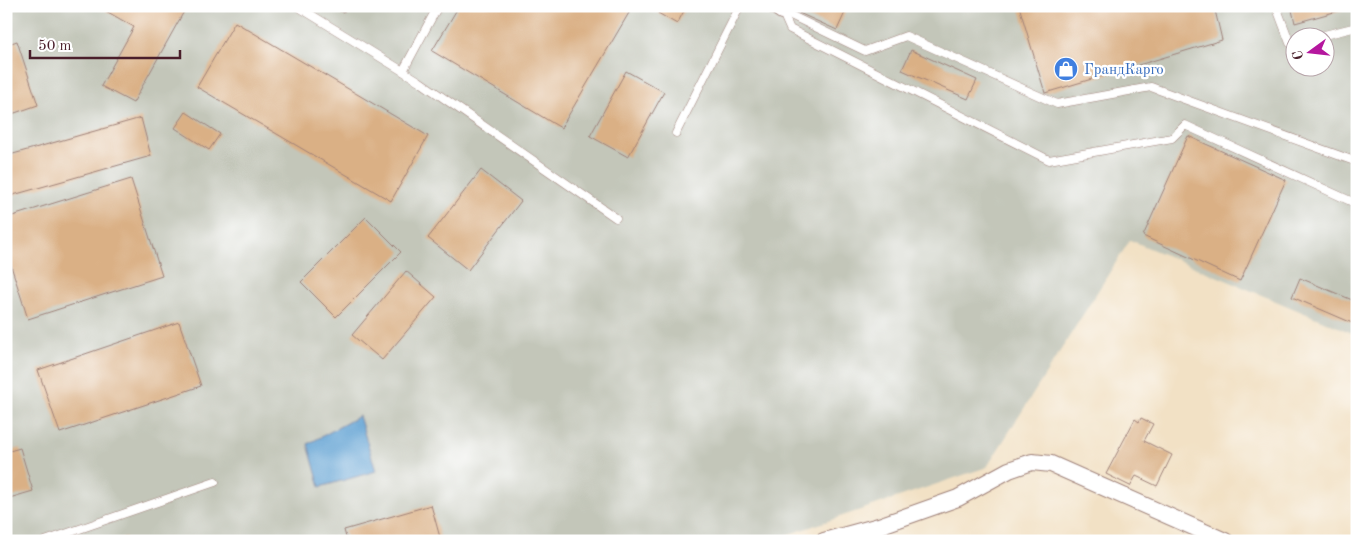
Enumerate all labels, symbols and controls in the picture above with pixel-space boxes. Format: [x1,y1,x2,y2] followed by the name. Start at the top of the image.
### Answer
[30,28,180,60] scale bar
[1286,28,1336,78] north arrow
[38,39,72,54] text: 50 m
[1290,49,1306,61] text: С
[1053,56,1079,82] shop icon: ГрандКарго
[1084,63,1164,78] place label: ГрандКарго

